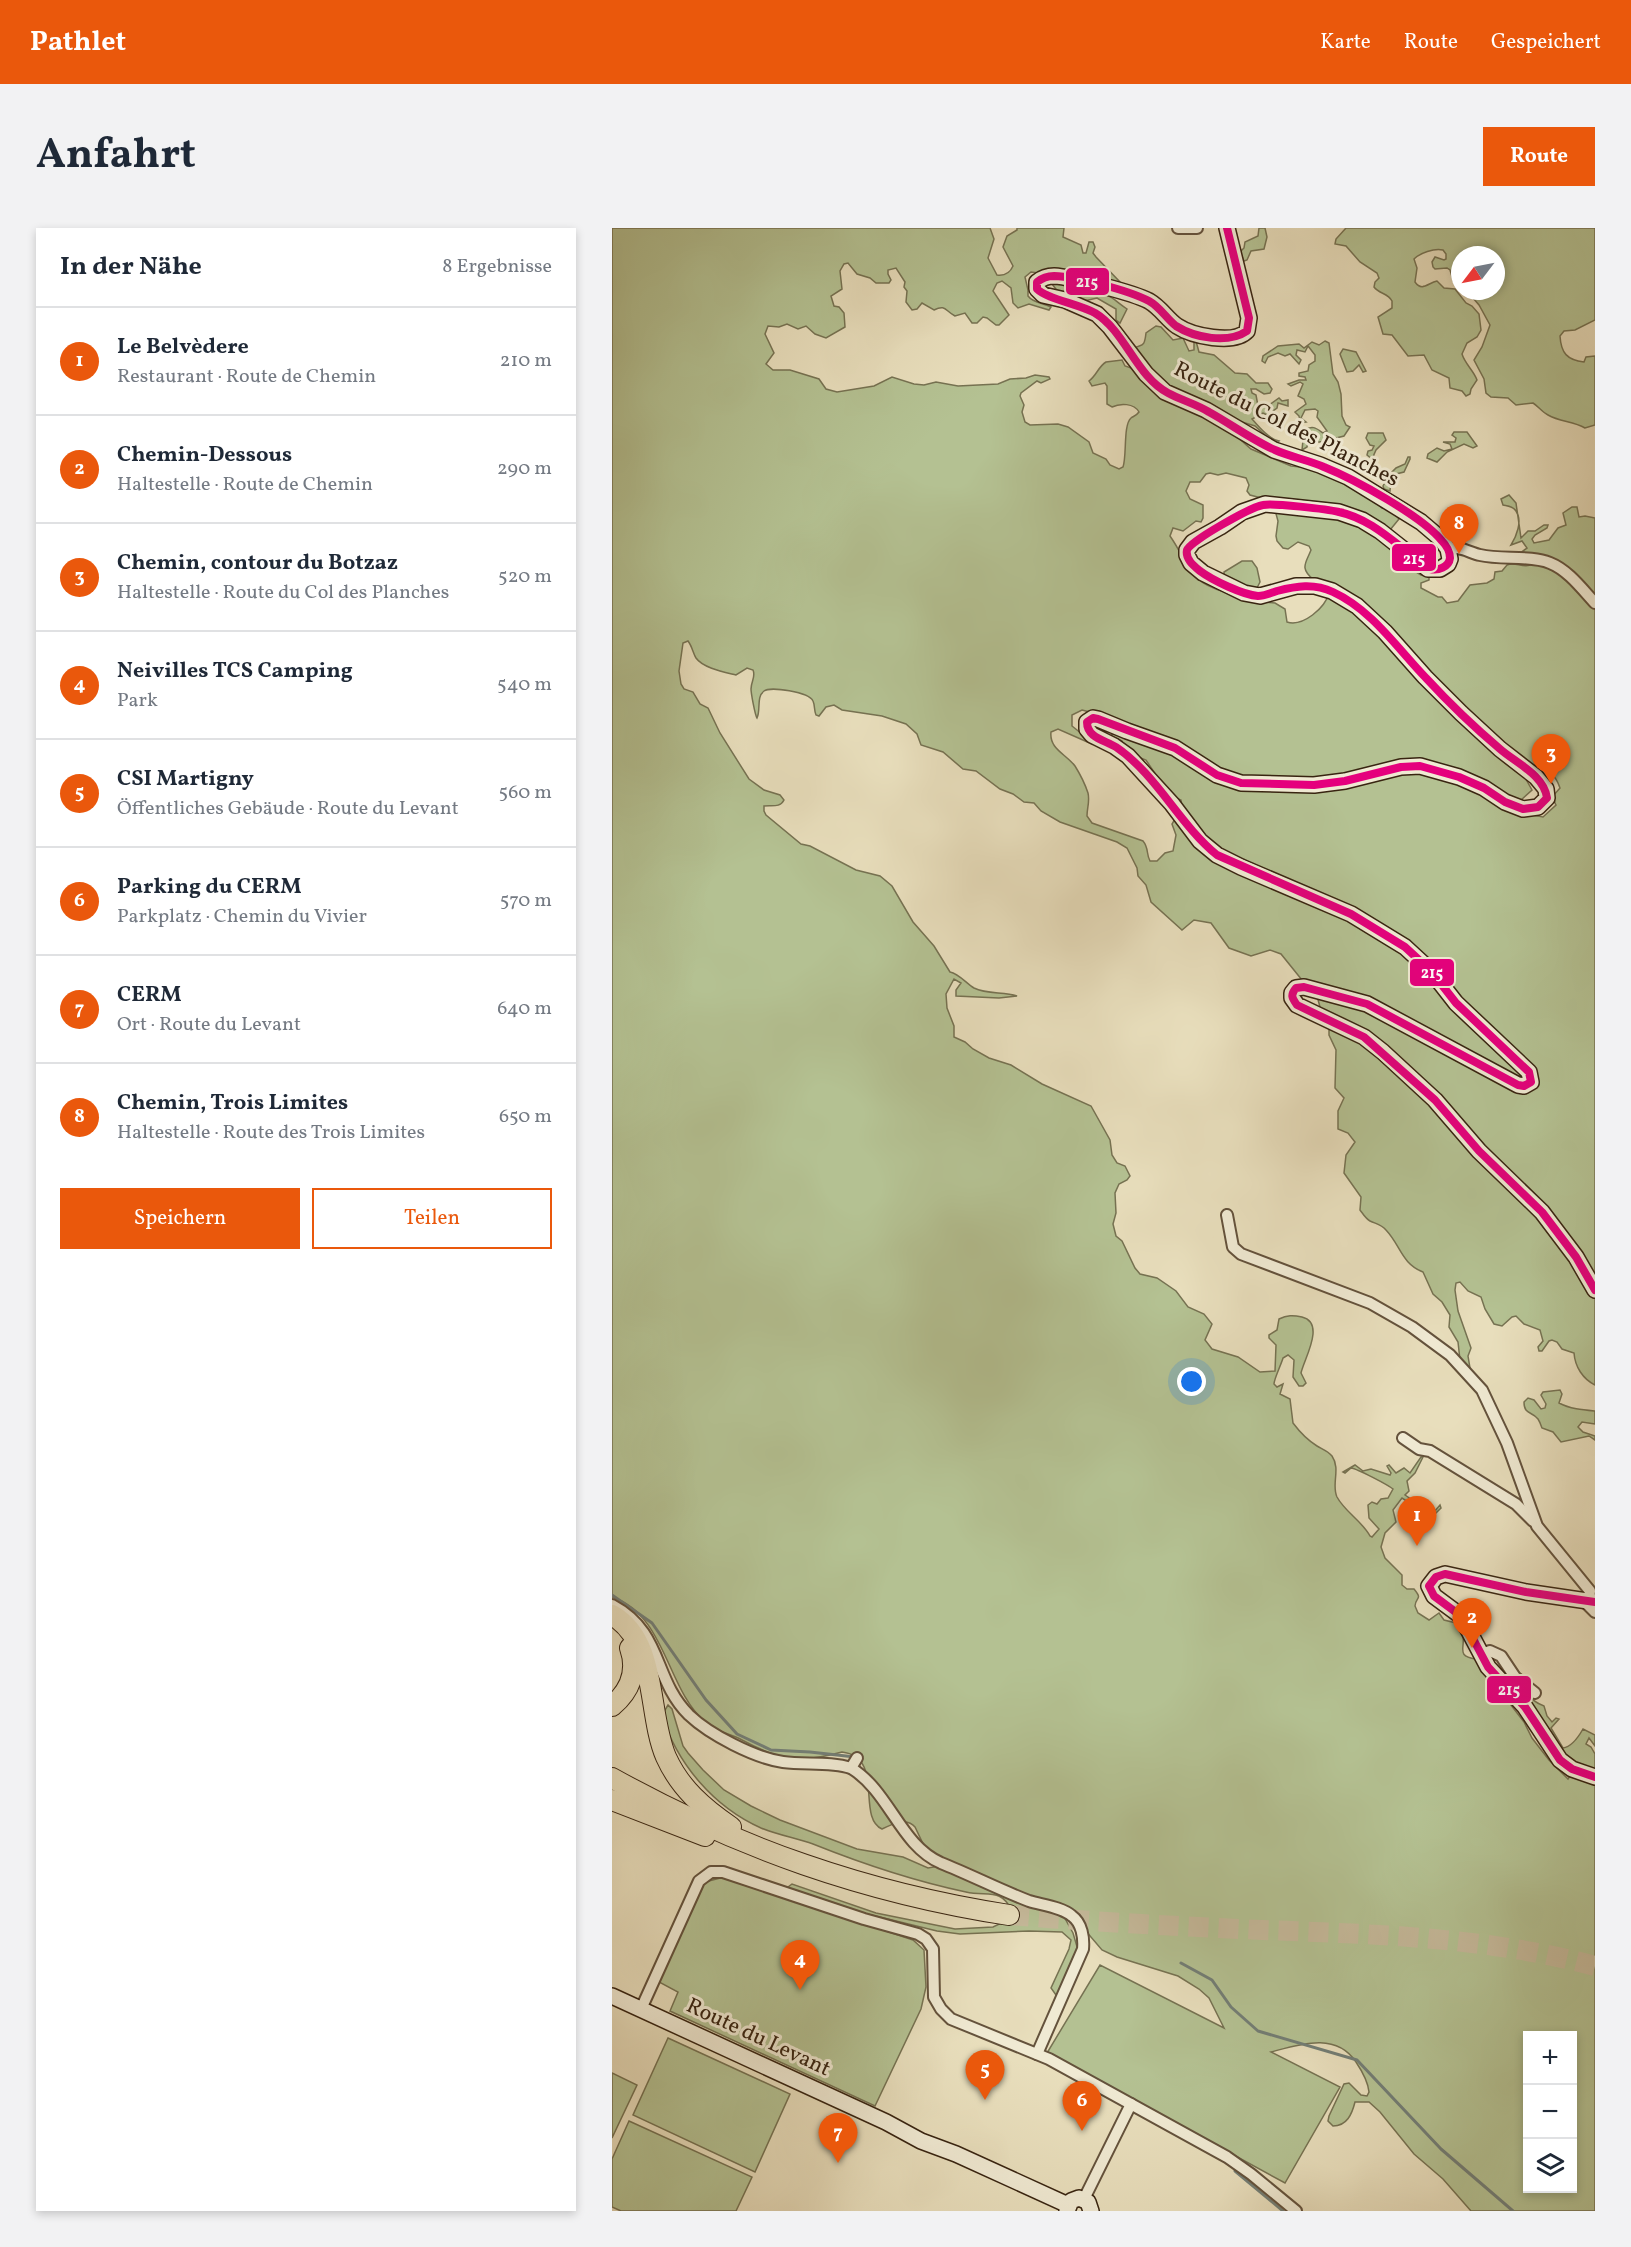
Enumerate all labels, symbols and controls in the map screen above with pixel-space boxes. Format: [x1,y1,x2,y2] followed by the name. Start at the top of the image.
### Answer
[30,23,126,62] text: Pathlet
[1320,28,1371,57] text: Karte
[1404,28,1458,57] text: Route
[1491,28,1601,57] text: Gespeichert
[36,127,196,186] text: Anfahrt
[1483,127,1595,186] button: Route
[1451,246,1505,300] north arrow
[60,249,202,285] text: In der Nähe
[442,253,552,281] text: 8 Ergebnisse
[1065,267,1110,296] line badge: 215
[1076,272,1099,294] text: 215
[117,332,249,363] text: Le Belvèdere
[75,347,84,375] text: 1
[500,347,552,375] text: 210 m
[1168,355,1404,495] street label: Route du Col des Planches
[117,363,376,391] text: Restaurant · Route de Chemin
[117,440,292,471] text: Chemin-Dessous
[74,455,85,483] text: 2
[497,455,552,483] text: 290 m
[117,471,373,499] text: Haltestelle · Route de Chemin
[1440,504,1478,554] pin: 8
[1391,543,1437,572] line badge: 215
[117,548,398,579] text: Chemin, contour du Botzaz
[1403,549,1426,571] text: 215
[74,563,85,591] text: 3
[498,563,552,591] text: 520 m
[117,579,449,607] text: Haltestelle · Route du Col des Planches
[117,656,353,687] text: Neivilles TCS Camping
[73,671,86,699] text: 4
[497,671,552,699] text: 540 m
[117,687,158,715] text: Park
[1532,734,1570,784] pin: 3
[117,764,254,795] text: CSI Martigny
[75,779,84,807] text: 5
[499,779,552,807] text: 560 m
[117,795,459,823] text: Öffentliches Gebäude · Route du Levant
[117,872,301,903] text: Parking du CERM
[74,887,85,915] text: 6
[500,887,552,915] text: 570 m
[117,903,367,931] text: Parkplatz · Chemin du Vivier
[1409,958,1455,987] line badge: 215
[1421,963,1444,985] text: 215
[117,980,182,1011] text: CERM
[75,995,84,1023] text: 7
[497,995,552,1023] text: 640 m
[117,1011,301,1039] text: Ort · Route du Levant
[117,1088,348,1119] text: Chemin, Trois Limites
[74,1103,85,1131] text: 8
[499,1103,552,1131] text: 650 m
[117,1119,425,1147] text: Haltestelle · Route des Trois Limites
[60,1188,300,1249] button: Speichern
[312,1188,552,1249] button: Teilen
[1177,1367,1206,1396] your location
[1398,1496,1436,1546] pin: 1
[1452,1598,1492,1648] pin: 2
[1486,1675,1532,1704] line badge: 215
[1498,1680,1521,1702] text: 215
[780,1940,819,1990] pin: 4
[681,1991,836,2085] street label: Route du Levant
[1523,2031,1577,2193] map controls
[1523,2031,1577,2085] button: +
[966,2050,1004,2100] pin: 5
[1062,2082,1102,2131] pin: 6
[1523,2085,1577,2139] button: −
[818,2114,858,2163] pin: 7
[1523,2139,1577,2193] button: layers

